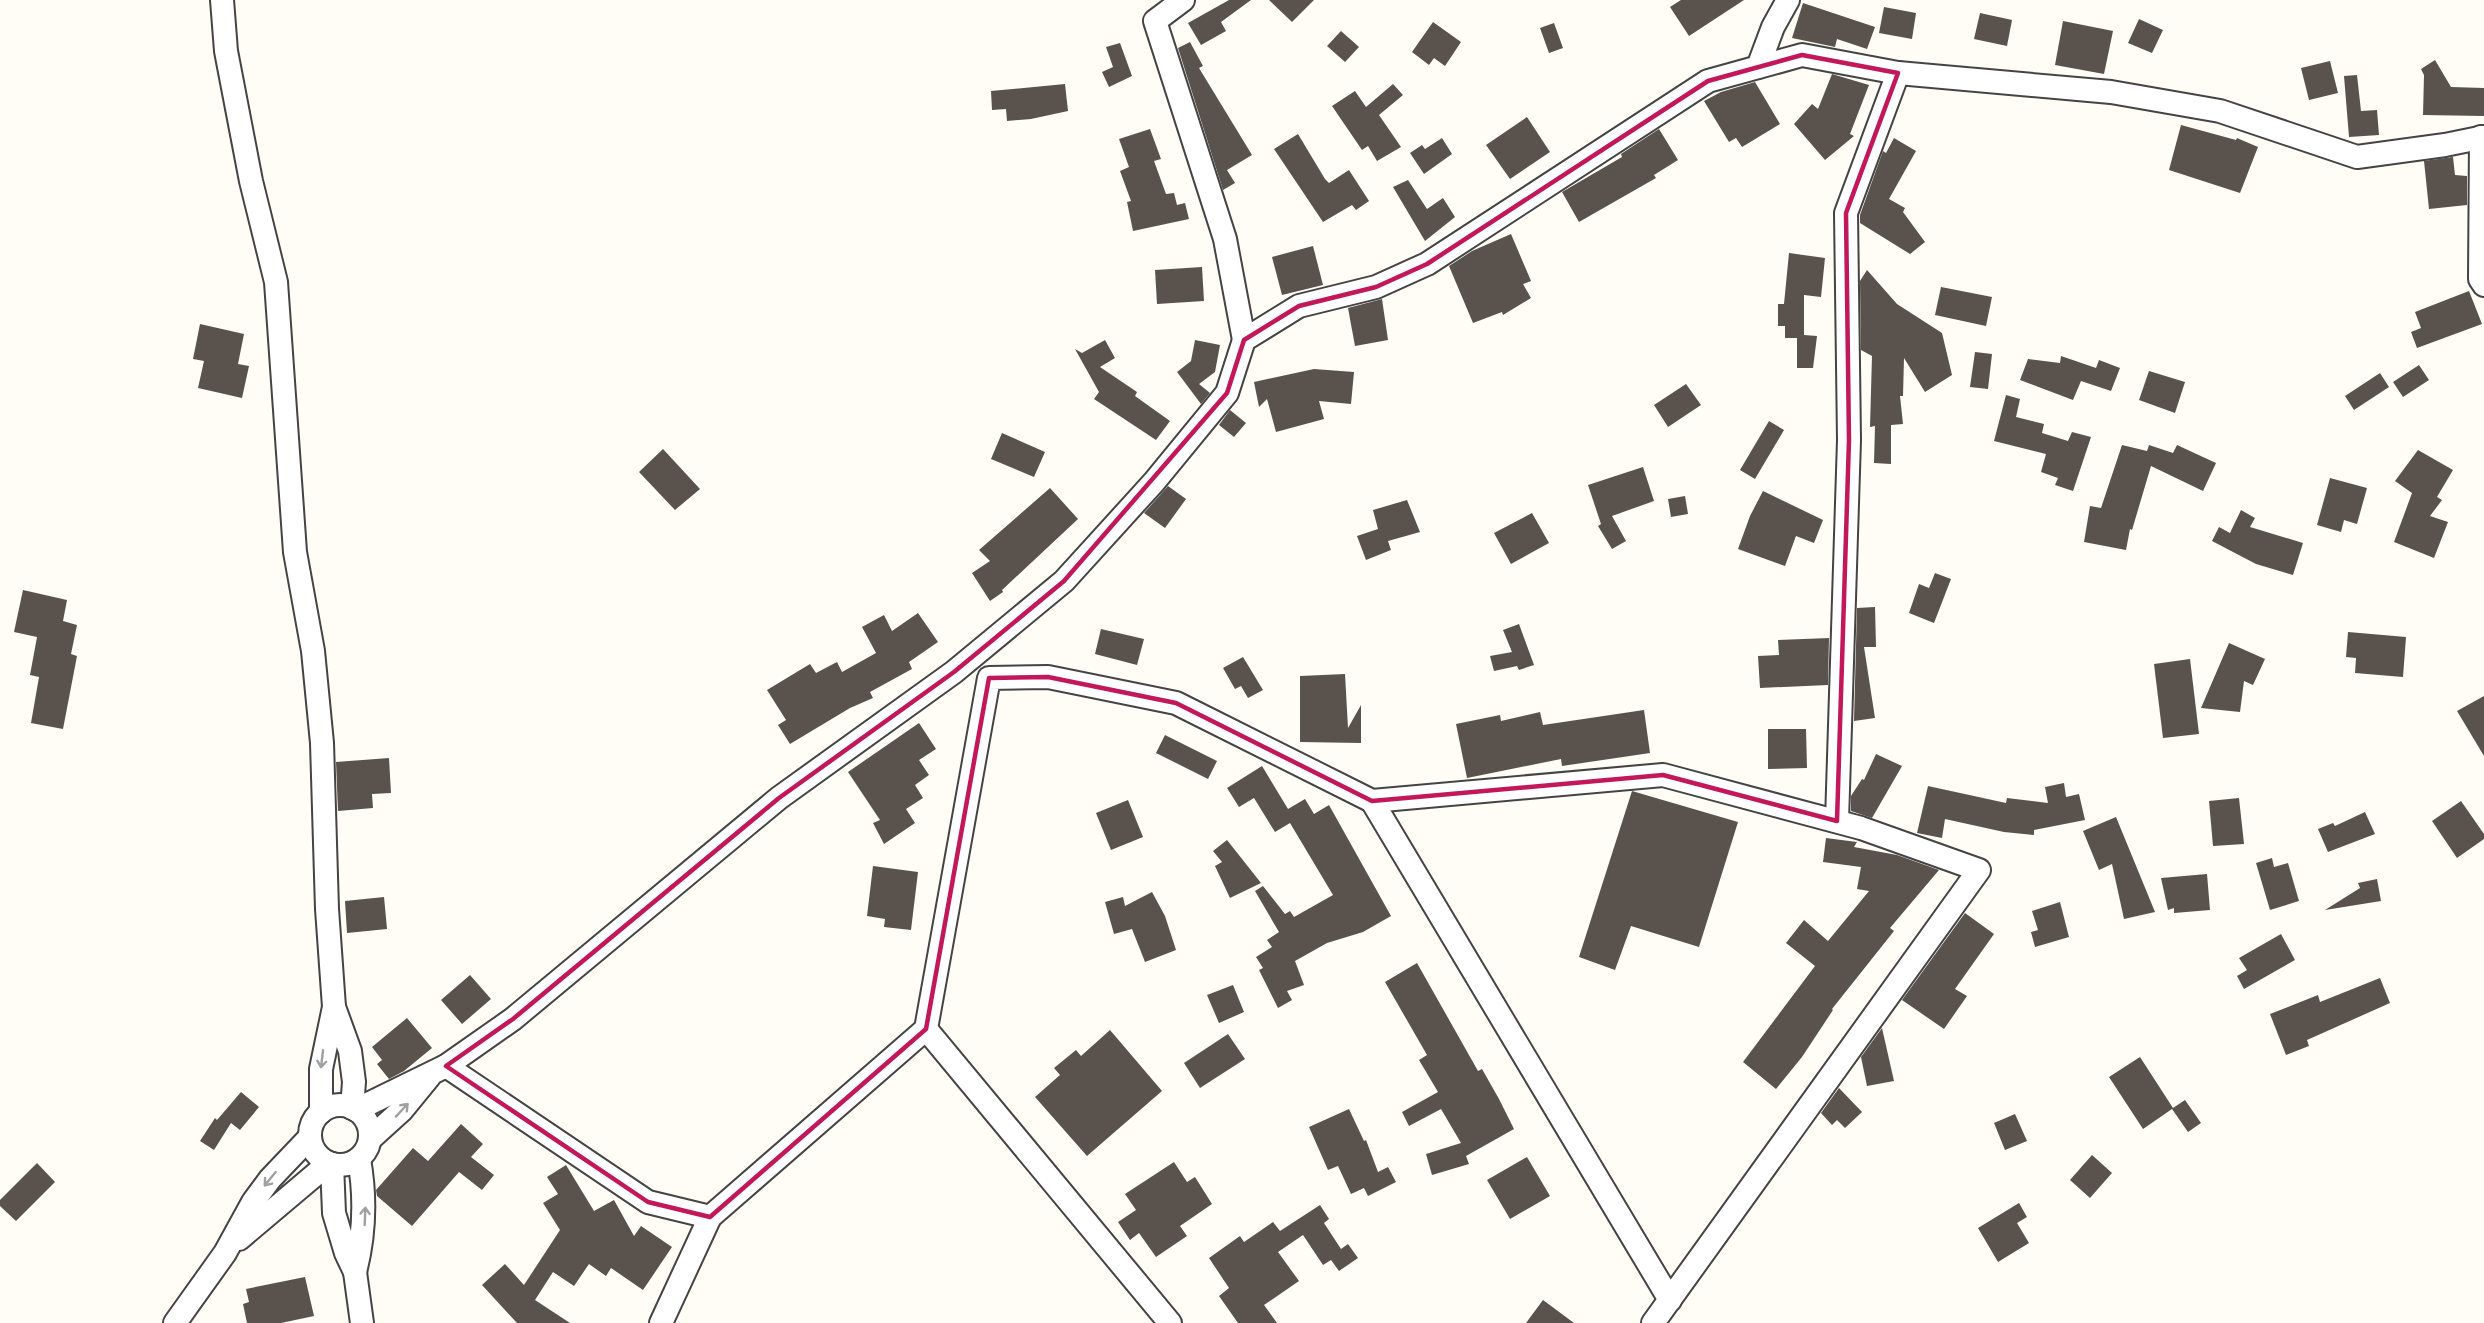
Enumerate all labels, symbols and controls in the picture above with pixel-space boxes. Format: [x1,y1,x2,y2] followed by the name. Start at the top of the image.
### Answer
[316,1048,327,1068] one-way arrow
[395,1102,409,1117] one-way arrow
[263,1171,277,1186] one-way arrow
[359,1206,370,1226] one-way arrow

